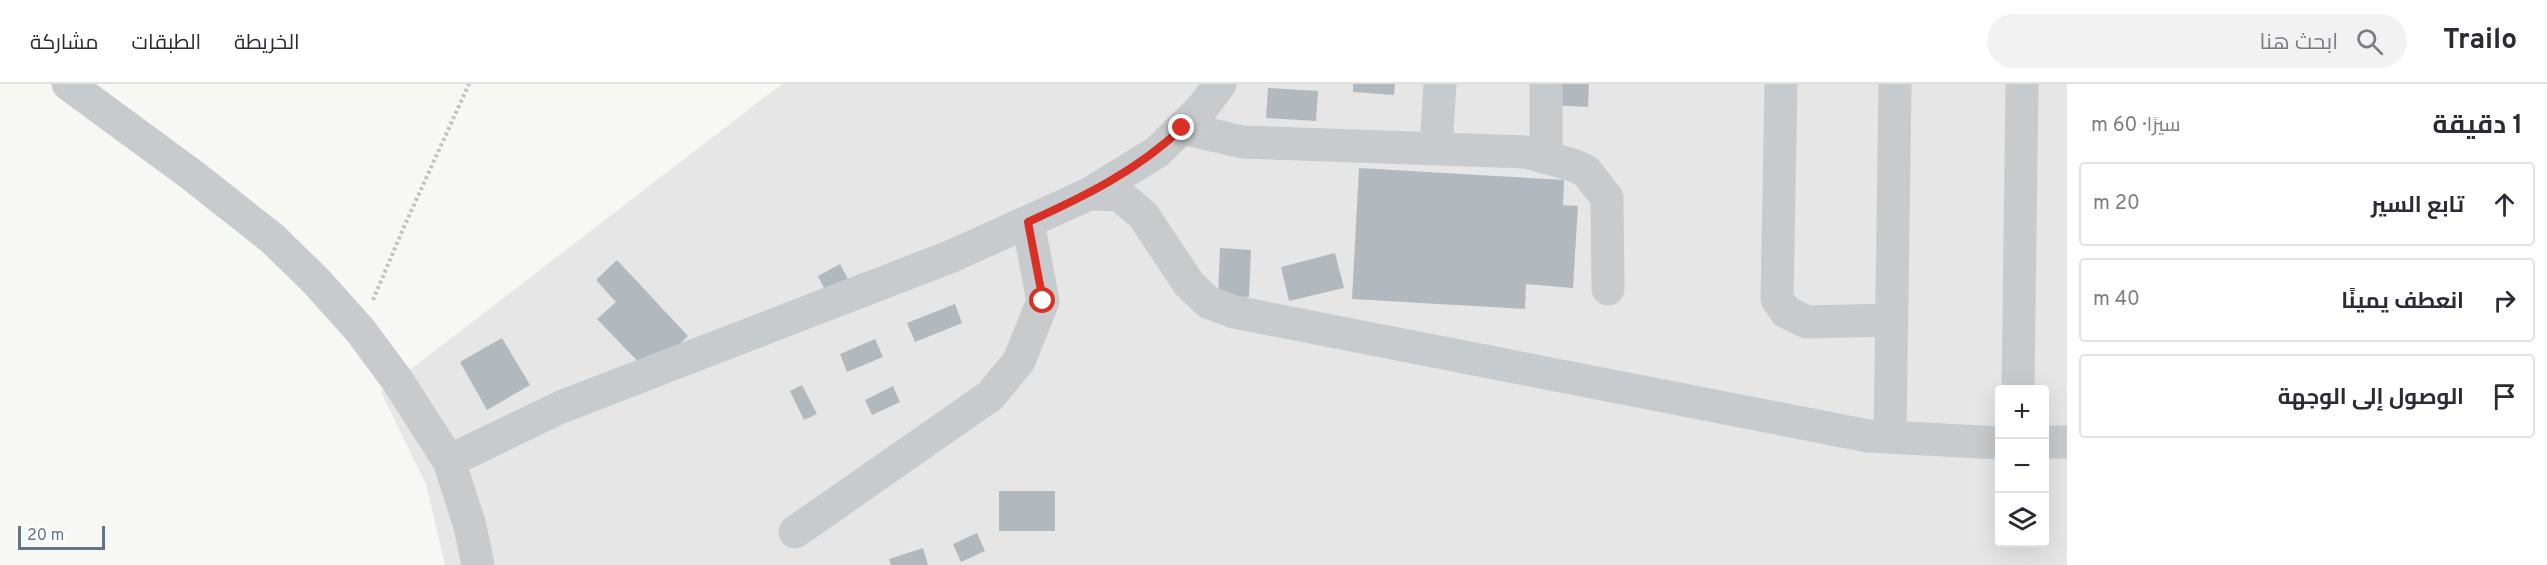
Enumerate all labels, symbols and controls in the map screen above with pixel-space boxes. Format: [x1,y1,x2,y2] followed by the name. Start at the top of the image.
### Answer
[1987,14,2407,68] search box
[2443,23,2517,59] text: Trailo
[2353,25,2386,58] icon: search
[30,30,99,57] text: مشاركة
[132,30,201,57] text: الطبقات
[234,30,300,57] text: الخريطة
[2259,30,2338,57] text: ابحث هنا
[2433,110,2523,143] text: 1 دقيقة
[2091,113,2181,139] text: سيرًا · 60 m
[1168,114,1194,140] route end
[2488,188,2521,221] icon: ahead
[2093,191,2140,217] text: 20 m
[2371,193,2464,220] text: تابع السير
[2488,284,2521,317] icon: right
[1029,287,1055,313] route start
[2093,287,2140,313] text: 40 m
[2341,289,2464,316] text: انعطف يمينًا
[2488,380,2521,413] icon: arrive
[1995,385,2049,547] map controls
[1995,385,2049,439] button: +
[2278,385,2464,412] text: الوصول إلى الوجهة
[1995,439,2049,493] button: −
[1995,493,2049,547] button: layers
[18,523,105,550] scale bar
[27,526,64,546] text: 20 m

